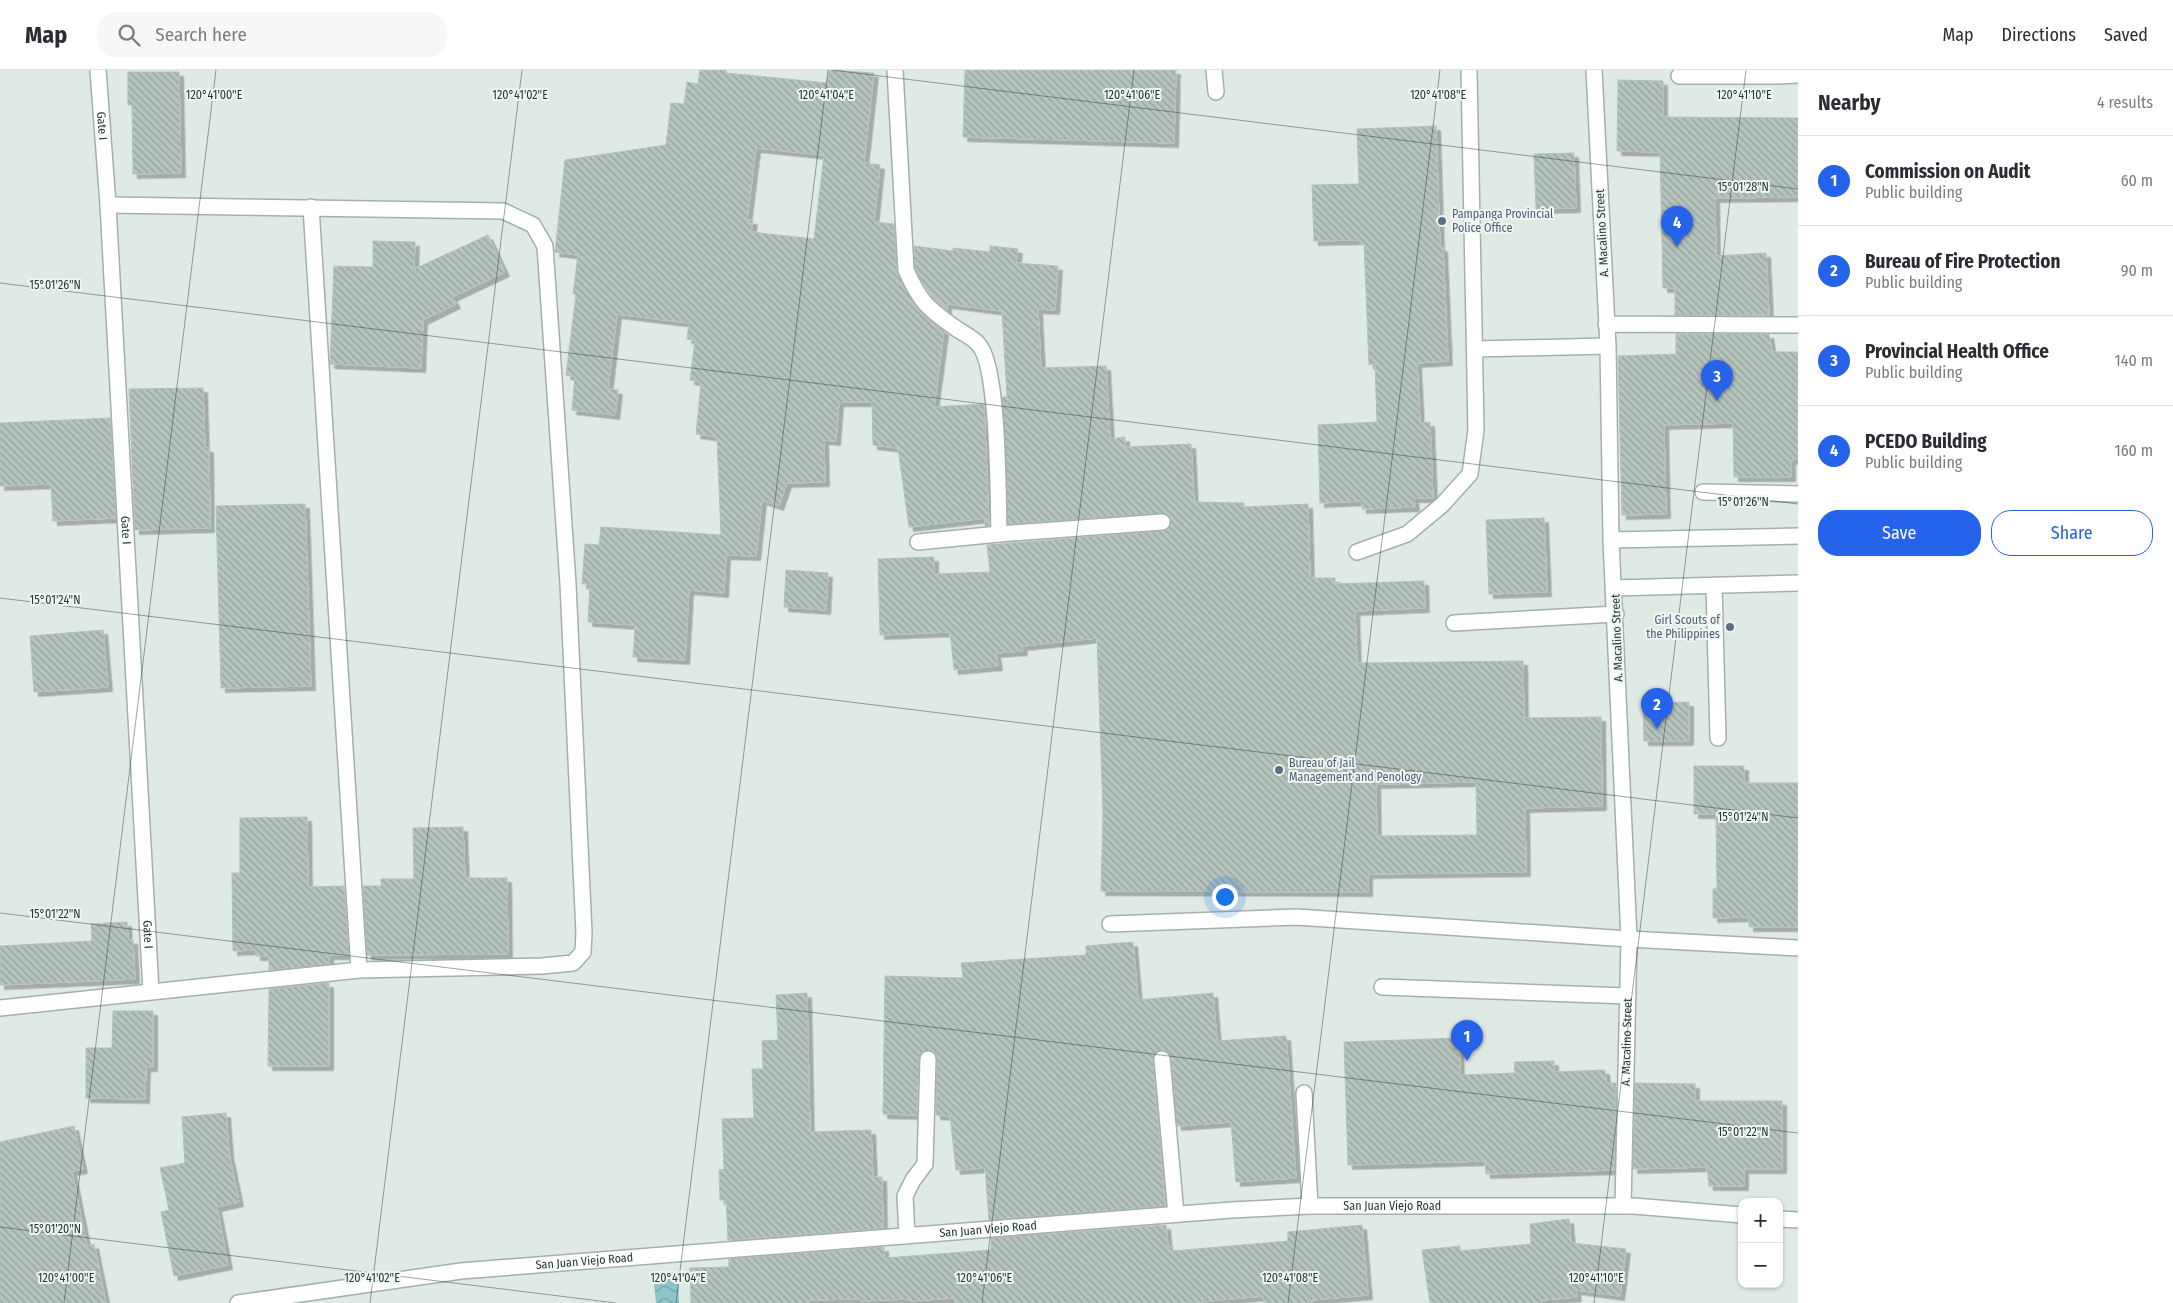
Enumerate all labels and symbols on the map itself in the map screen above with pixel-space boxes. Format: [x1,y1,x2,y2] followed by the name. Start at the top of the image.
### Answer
[186,88,243,102] text: 120°41'00"E
[492,88,548,102] text: 120°41'02"E
[798,88,854,102] text: 120°41'04"E
[1104,88,1160,102] text: 120°41'06"E
[1410,88,1466,102] text: 120°41'08"E
[1716,88,1772,102] text: 120°41'10"E
[94,111,110,141] street label: Gate I
[1717,180,1769,194] text: 15°01'28"N
[1593,189,1611,277] street label: A. Macalino Street
[1661,206,1693,247] pin: 4
[1452,207,1553,235] place label: Pampanga Provincial Police Office
[1436,215,1448,227] marker: Pampanga Provincial Police Office
[29,278,81,292] text: 15°01'26"N
[1701,360,1733,401] pin: 3
[1717,495,1769,509] text: 15°01'26"N
[118,516,134,545] street label: Gate I
[30,593,80,607] text: 15°01'24"N
[1608,594,1626,682] street label: A. Macalino Street
[1646,613,1721,641] place label: Girl Scouts of the Philippines
[1724,621,1736,633] marker: Girl Scouts of the Philippines
[1641,688,1673,729] pin: 2
[1289,756,1422,784] place label: Bureau of Jail Management and Penology
[1273,764,1285,776] marker: Bureau of Jail Management and Penology
[1718,810,1768,824] text: 15°01'24"N
[1212,884,1238,910] your location
[29,907,81,921] text: 15°01'22"N
[140,920,156,949] street label: Gate I
[1619,998,1635,1086] street label: A. Macalino Street
[1451,1020,1483,1061] pin: 1
[1717,1125,1769,1139] text: 15°01'22"N
[1343,1199,1441,1213] street label: San Juan Viejo Road
[939,1218,1037,1240] street label: San Juan Viejo Road
[29,1222,81,1236] text: 15°01'20"N
[535,1250,634,1272] street label: San Juan Viejo Road
[38,1271,95,1285] text: 120°41'00"E
[344,1271,400,1285] text: 120°41'02"E
[650,1271,706,1285] text: 120°41'04"E
[956,1271,1012,1285] text: 120°41'06"E
[1262,1271,1318,1285] text: 120°41'08"E
[1568,1271,1624,1285] text: 120°41'10"E

